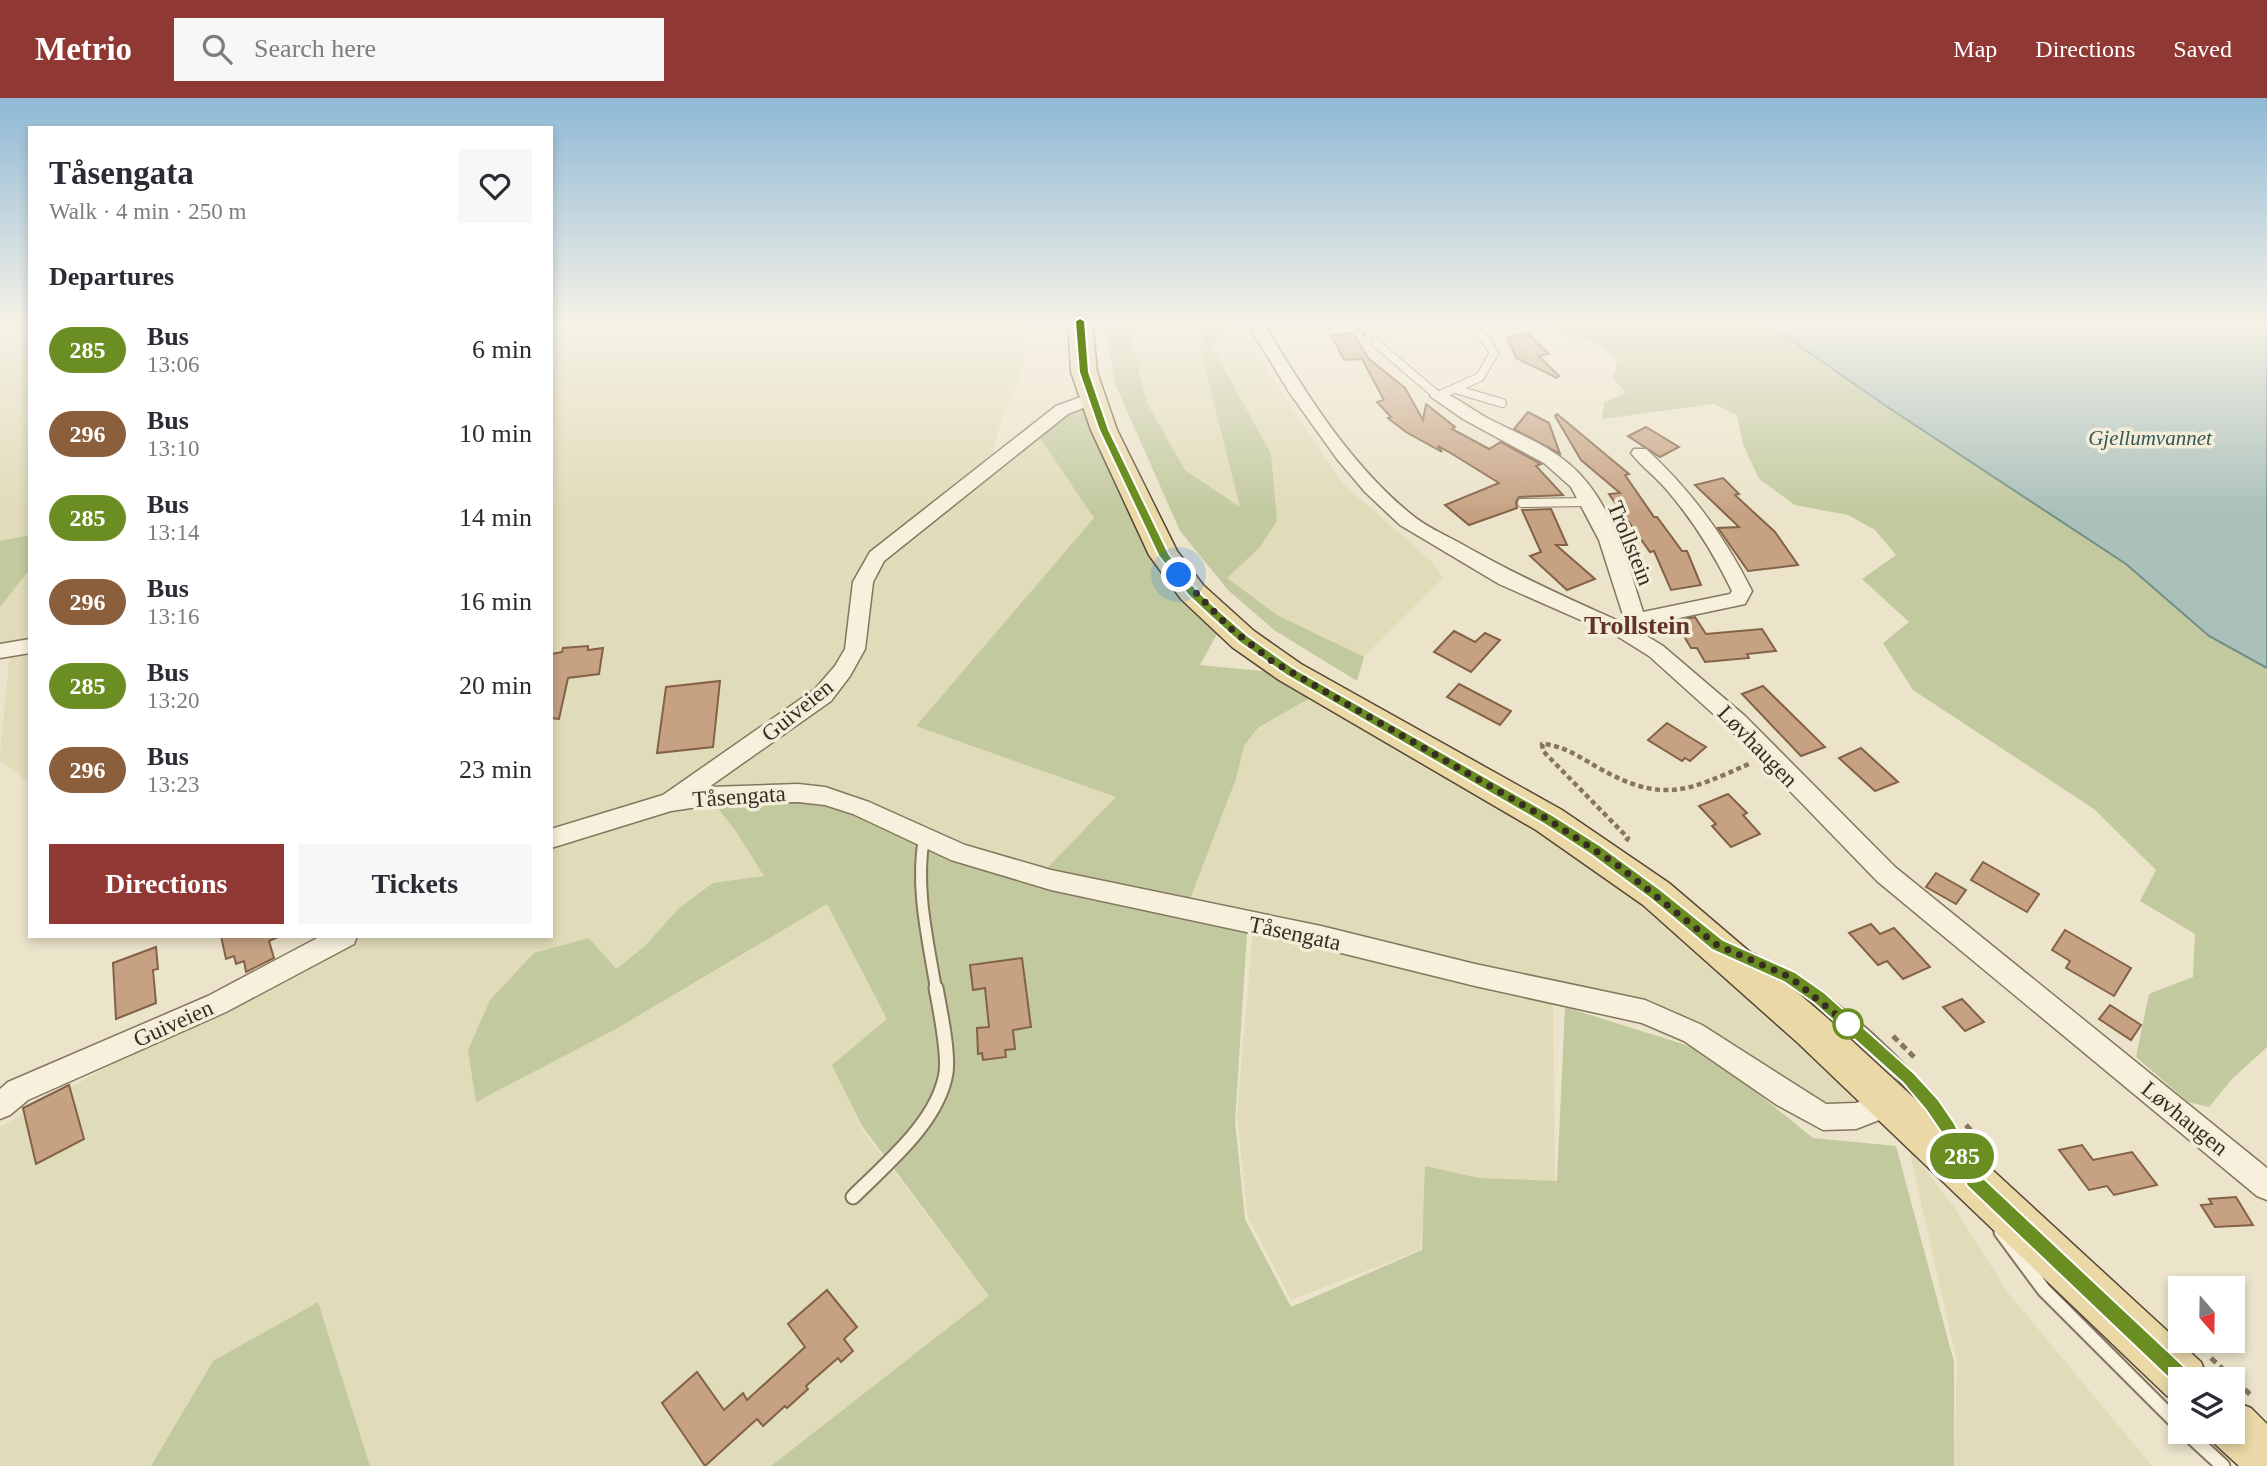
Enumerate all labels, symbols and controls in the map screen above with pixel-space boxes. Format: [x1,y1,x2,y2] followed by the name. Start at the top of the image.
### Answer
[174,18,664,81] search box
[198,30,236,68] icon: search
[35,31,132,67] text: Metrio
[254,34,376,63] text: Search here
[1953,36,1997,62] text: Map
[2035,36,2135,62] text: Directions
[2173,36,2232,62] text: Saved
[458,149,532,223] button: heart
[49,155,194,191] text: Tåsengata
[49,199,246,224] text: Walk · 4 min · 250 m
[49,262,174,291] text: Departures
[147,322,189,351] text: Bus
[472,335,532,364] text: 6 min
[70,337,106,363] text: 285
[147,352,199,377] text: 13:06
[147,406,189,435] text: Bus
[459,419,532,448] text: 10 min
[70,421,106,447] text: 296
[2088,426,2213,450] water label: Gjellumvannet
[147,436,199,461] text: 13:10
[147,490,189,519] text: Bus
[1602,497,1659,589] street label: Trollstein
[459,503,532,532] text: 14 min
[70,505,106,531] text: 285
[147,520,199,545] text: 13:14
[1161,557,1196,592] your location
[147,574,189,603] text: Bus
[459,587,532,616] text: 16 min
[70,589,106,615] text: 296
[147,604,199,629] text: 13:16
[1584,611,1691,640] district label: Trollstein
[147,658,189,687] text: Bus
[459,671,532,700] text: 20 min
[70,673,106,699] text: 285
[757,674,838,747] street label: Guiveien
[147,688,199,713] text: 13:20
[1713,700,1803,793] street label: Løvhaugen
[147,742,189,771] text: Bus
[459,755,532,784] text: 23 min
[70,757,106,783] text: 296
[147,772,199,797] text: 13:23
[692,781,786,812] street label: Tåsengata
[49,844,284,924] button: Directions
[298,844,532,924] button: Tickets
[1247,912,1343,955] street label: Tåsengata
[130,995,217,1052] street label: Guiveien
[1833,1009,1863,1039] unlabelled marker
[2137,1076,2233,1161] street label: Løvhaugen
[1922,1133,2002,1179] line badge: 285
[1944,1143,1980,1169] text: 285
[2168,1276,2245,1353] north arrow
[2168,1276,2245,1444] map controls
[2168,1367,2245,1444] button: layers

